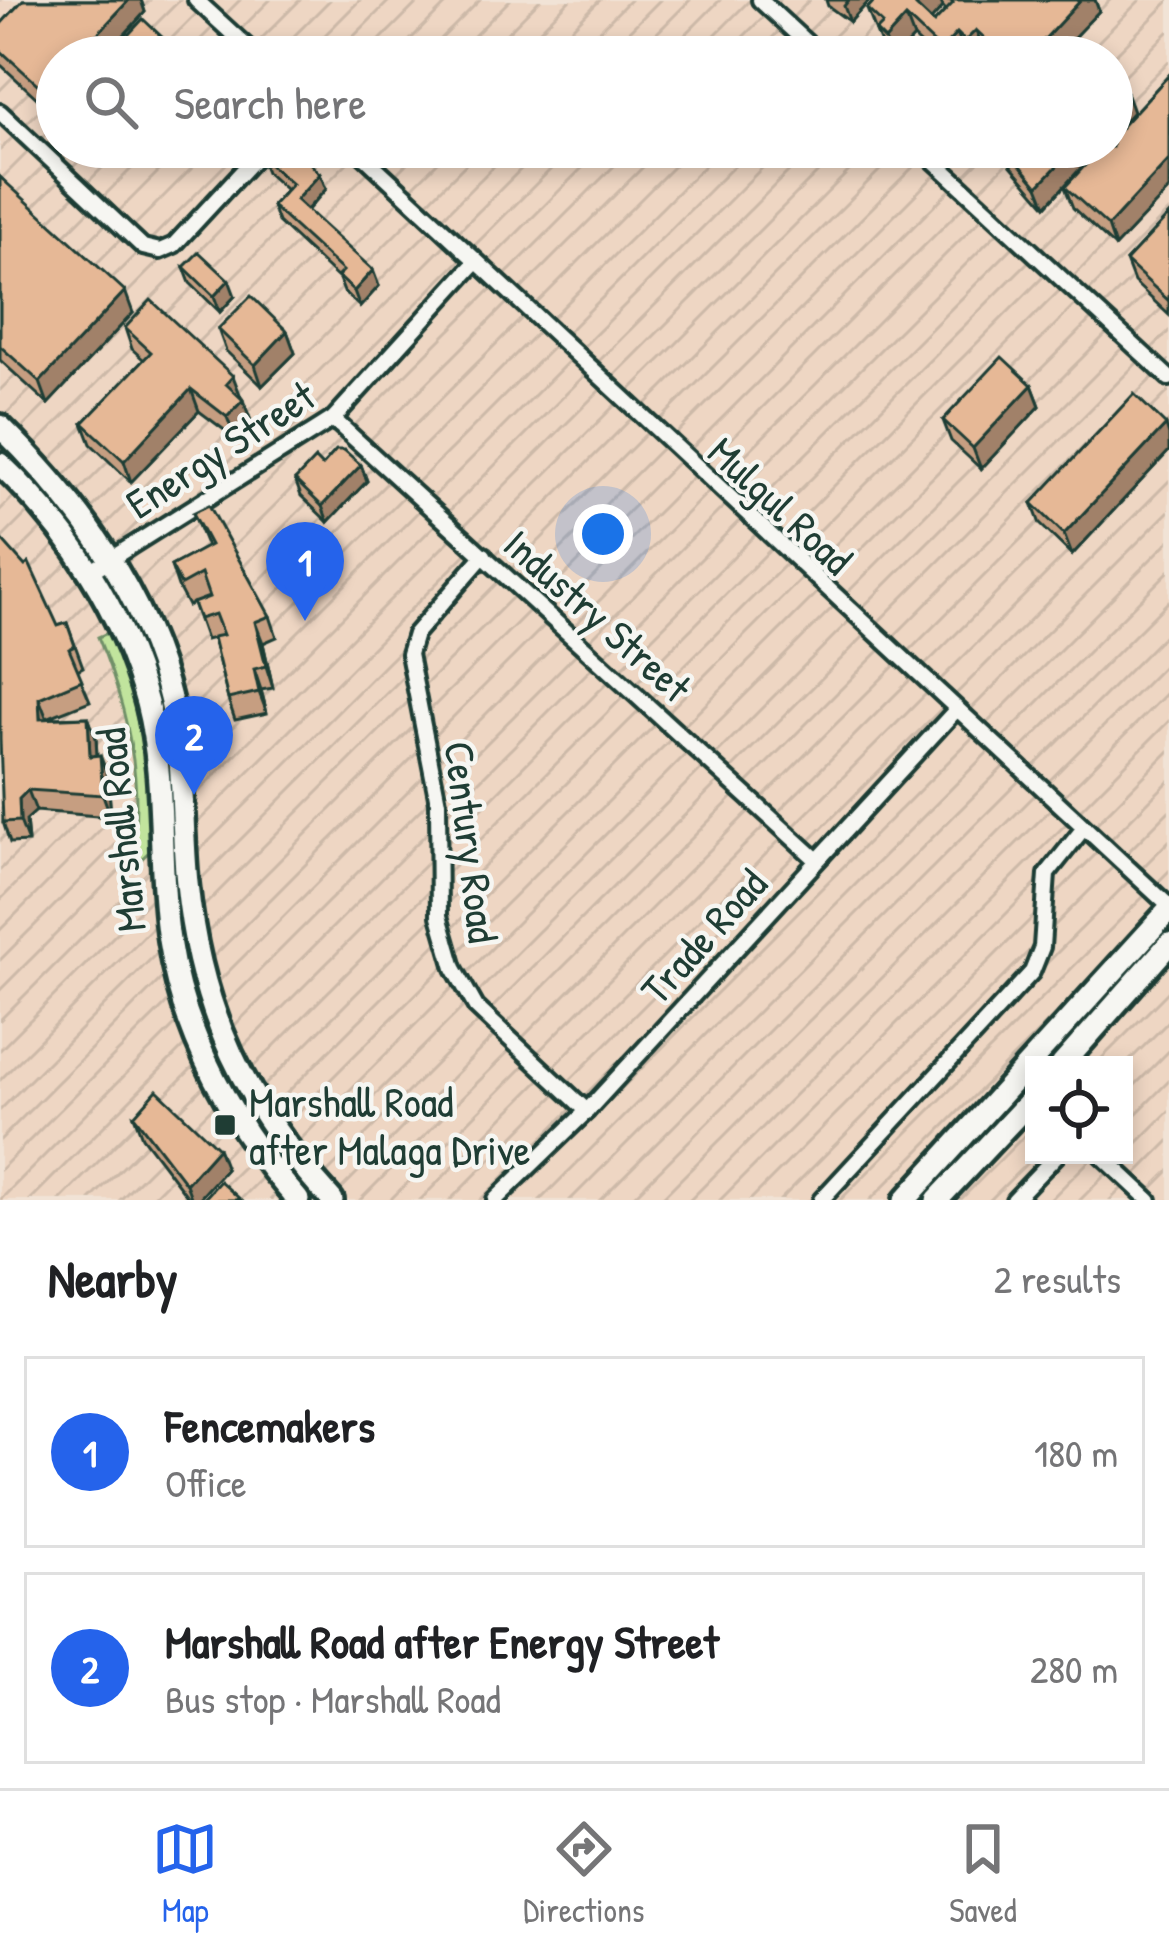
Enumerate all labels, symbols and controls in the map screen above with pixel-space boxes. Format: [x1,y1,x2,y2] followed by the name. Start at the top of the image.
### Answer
[36,36,1133,168] search box
[78,69,144,135] icon: search
[174,72,366,133] text: Search here
[115,366,326,531] street label: Energy Street
[696,423,866,587] street label: Mulgul Road
[573,504,633,564] your location
[492,516,704,715] street label: Industry Street
[266,522,344,621] pin: 1
[155,696,233,795] pin: 2
[81,725,159,935] street label: Marshall Road
[431,738,513,946] street label: Century Road
[627,856,779,1016] street label: Trade Road
[1025,1056,1133,1164] map controls
[1025,1056,1133,1164] button: locate
[249,1073,530,1178] place label: Marshall Road after Malaga Drive
[212,1112,238,1138] marker: Marshall Road after Malaga Drive
[48,1244,178,1313] text: Nearby
[994,1252,1121,1305] text: 2 results
[165,1395,375,1456] text: Fencemakers
[83,1426,97,1479] text: 1
[1034,1426,1118,1479] text: 180 m
[165,1456,247,1509] text: Office
[165,1611,719,1672] text: Marshall Road after Energy Street
[81,1642,99,1695] text: 2
[1030,1642,1118,1695] text: 280 m
[165,1672,501,1725] text: Bus stop · Marshall Road
[152,1816,218,1932] tab: Map
[523,1816,645,1932] tab: Directions
[949,1816,1017,1932] tab: Saved

